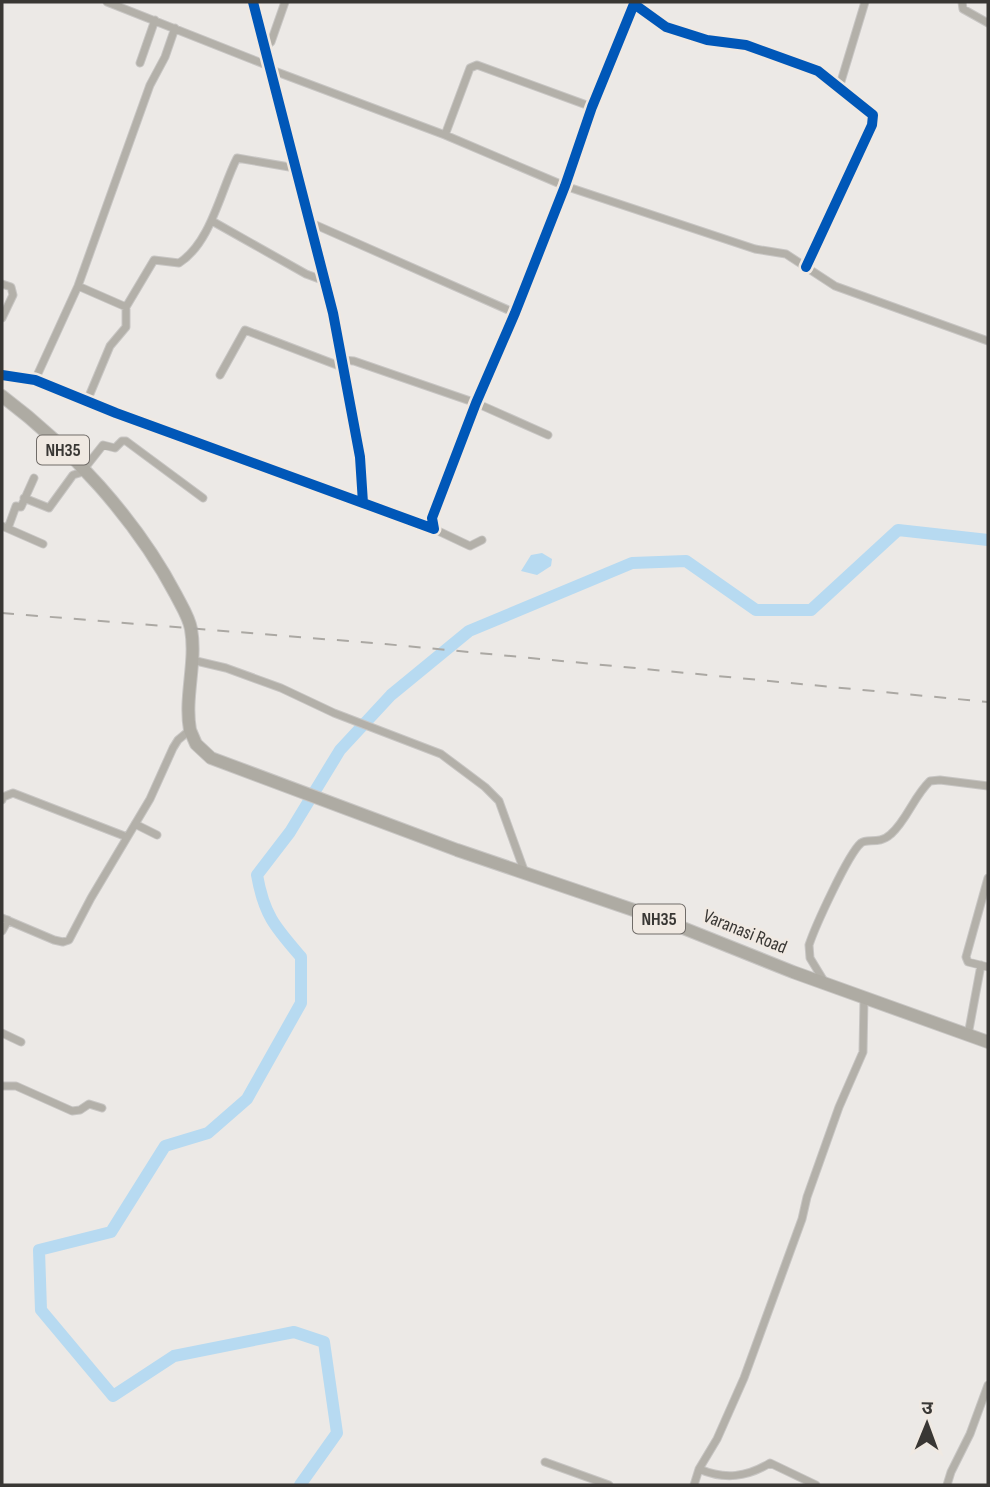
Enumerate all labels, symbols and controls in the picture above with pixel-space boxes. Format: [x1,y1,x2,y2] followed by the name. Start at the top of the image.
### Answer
[37,436,89,464] road number: NH35
[633,904,685,934] road number: NH35
[700,905,790,959] street label: Varanasi Road
[892,1389,962,1459] north arrow
[922,1397,934,1420] text: उ

